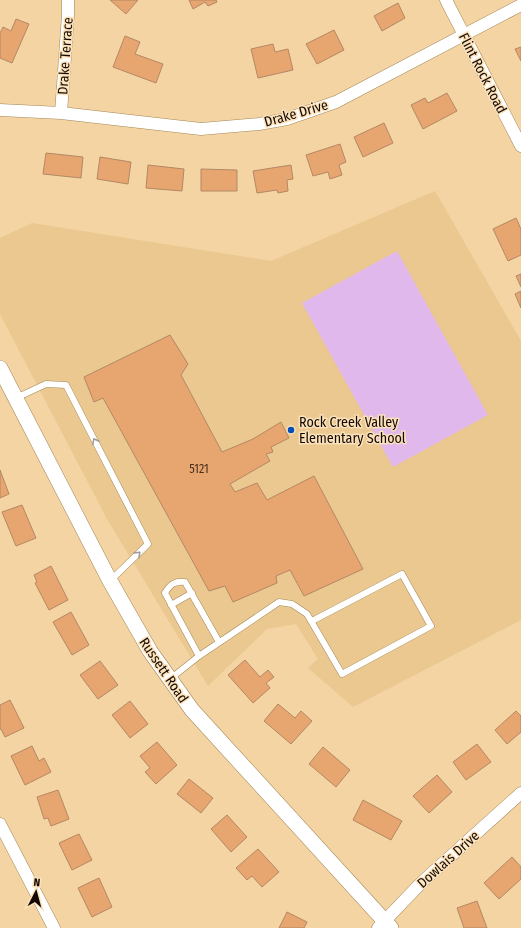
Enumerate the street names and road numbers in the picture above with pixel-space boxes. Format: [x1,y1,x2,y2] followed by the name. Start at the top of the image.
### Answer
[54,17,77,95] street label: Drake Terrace
[455,30,510,116] street label: Flint Rock Road
[262,96,330,131] street label: Drake Drive
[136,634,192,706] street label: Russett Road
[414,827,483,892] street label: Dowlais Drive

